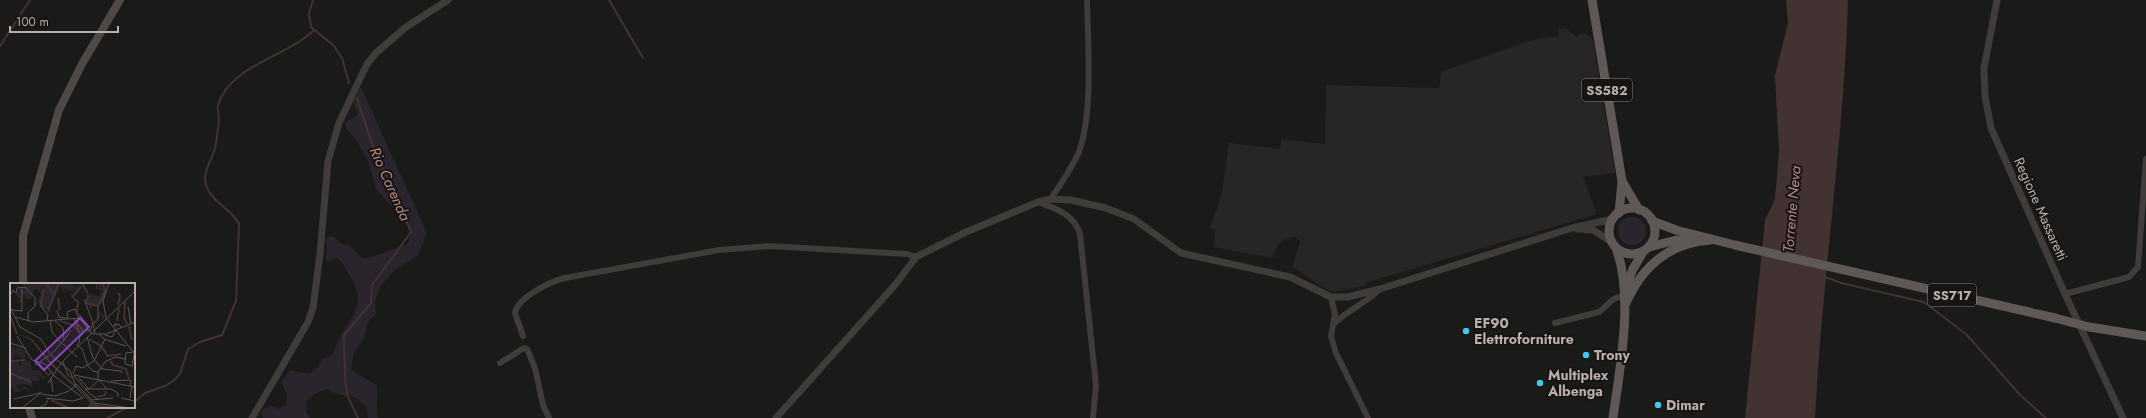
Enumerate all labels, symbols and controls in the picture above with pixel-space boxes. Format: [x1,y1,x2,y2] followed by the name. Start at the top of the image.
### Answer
[10,8,118,34] scale bar
[16,13,49,31] text: 100 m
[1582,79,1632,101] road number: SS582
[364,143,416,225] water label: Rio Carenda
[2009,154,2073,264] street label: Regione Massaretti
[1777,164,1807,253] water label: Torrente Neva
[10,283,135,408] inset map
[1928,284,1976,306] road number: SS717
[1474,313,1574,349] place label: EF90 Elettroforniture
[1461,326,1471,336] marker: EF90 Elettroforniture
[1594,345,1631,365] place label: Trony
[1581,350,1591,360] marker: Trony
[1547,365,1609,401] place label: Multiplex Albenga
[1535,378,1545,388] marker: Multiplex Albenga
[1666,395,1705,415] place label: Dimar
[1653,400,1663,410] marker: Dimar

